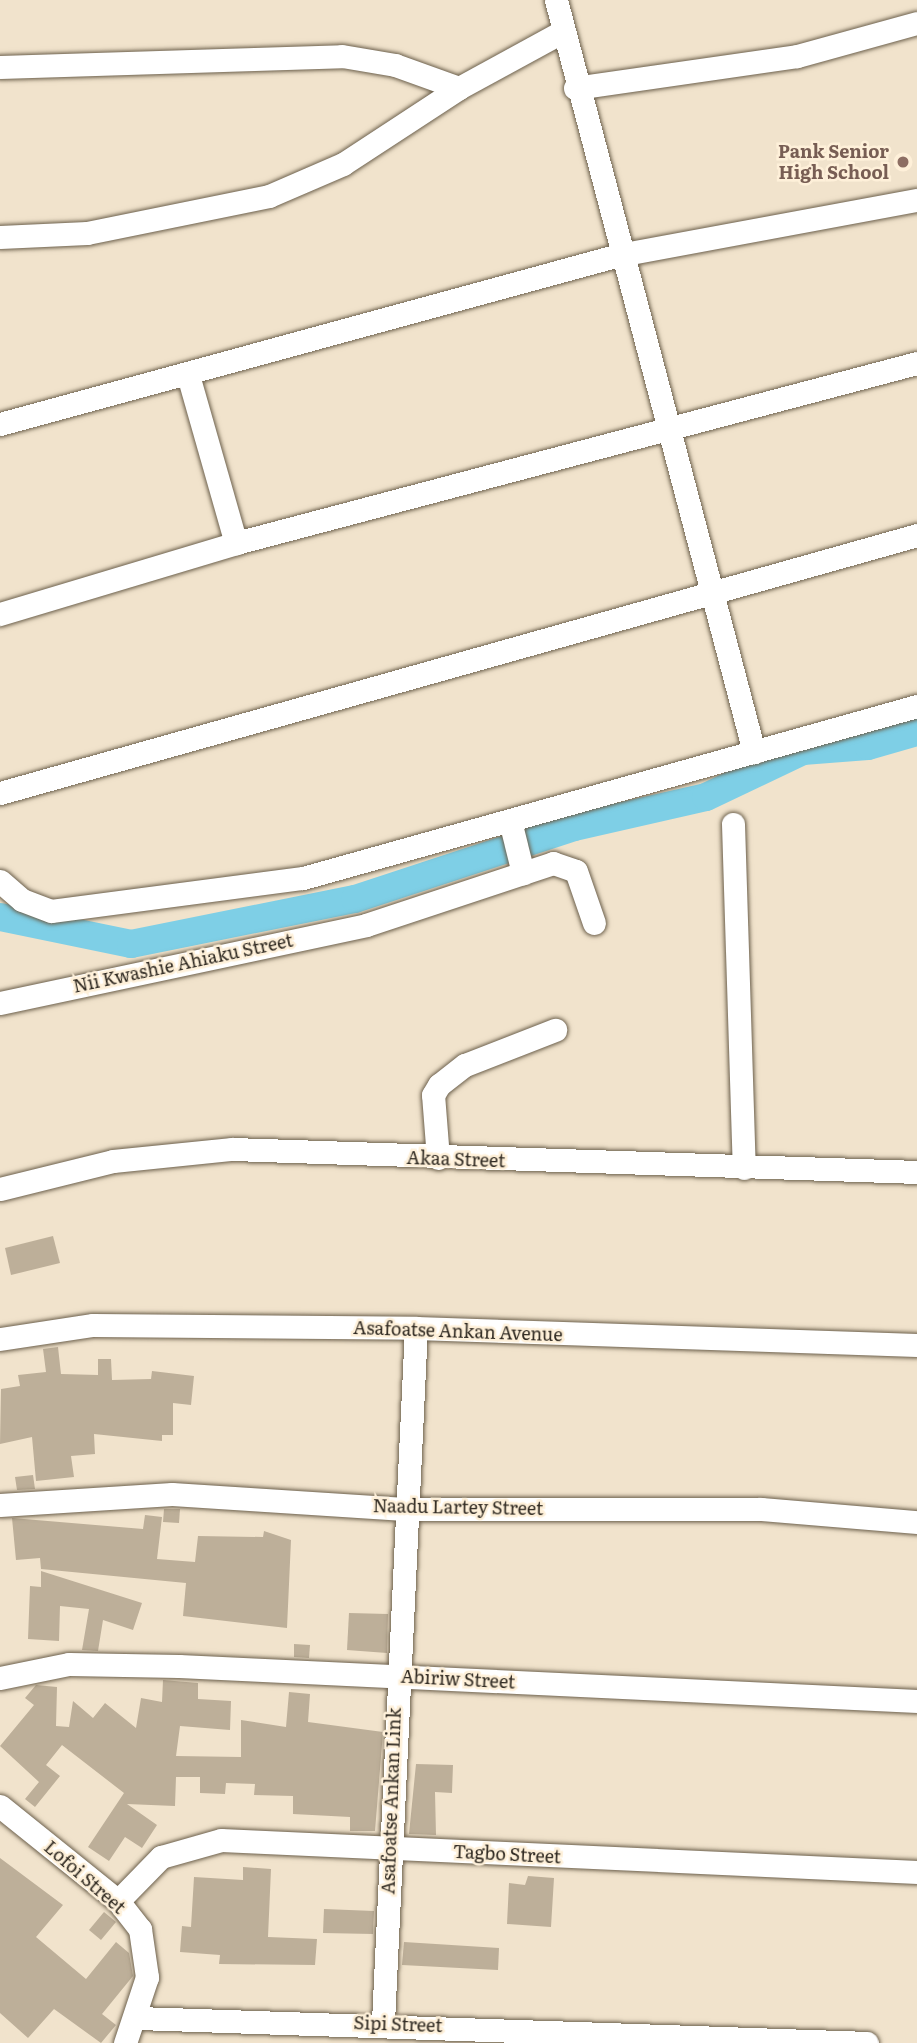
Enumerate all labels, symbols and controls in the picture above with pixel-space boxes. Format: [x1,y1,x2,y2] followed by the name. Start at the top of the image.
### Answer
[778,141,889,184] place label: Pank Senior High School
[895,154,911,170] marker: Pank Senior High School
[71,929,295,997] street label: Nii Kwashie Ahiaku Street
[406,1146,506,1172] street label: Akaa Street
[353,1317,563,1345] street label: Asafoatse Ankan Avenue
[373,1495,543,1519] street label: Naadu Lartey Street
[400,1665,516,1693] street label: Abiriw Street
[377,1707,405,1895] street label: Asafoatse Ankan Link
[40,1836,130,1918] street label: Lofoi Street
[452,1840,562,1868] street label: Tagbo Street
[353,2012,443,2036] street label: Sipi Street

